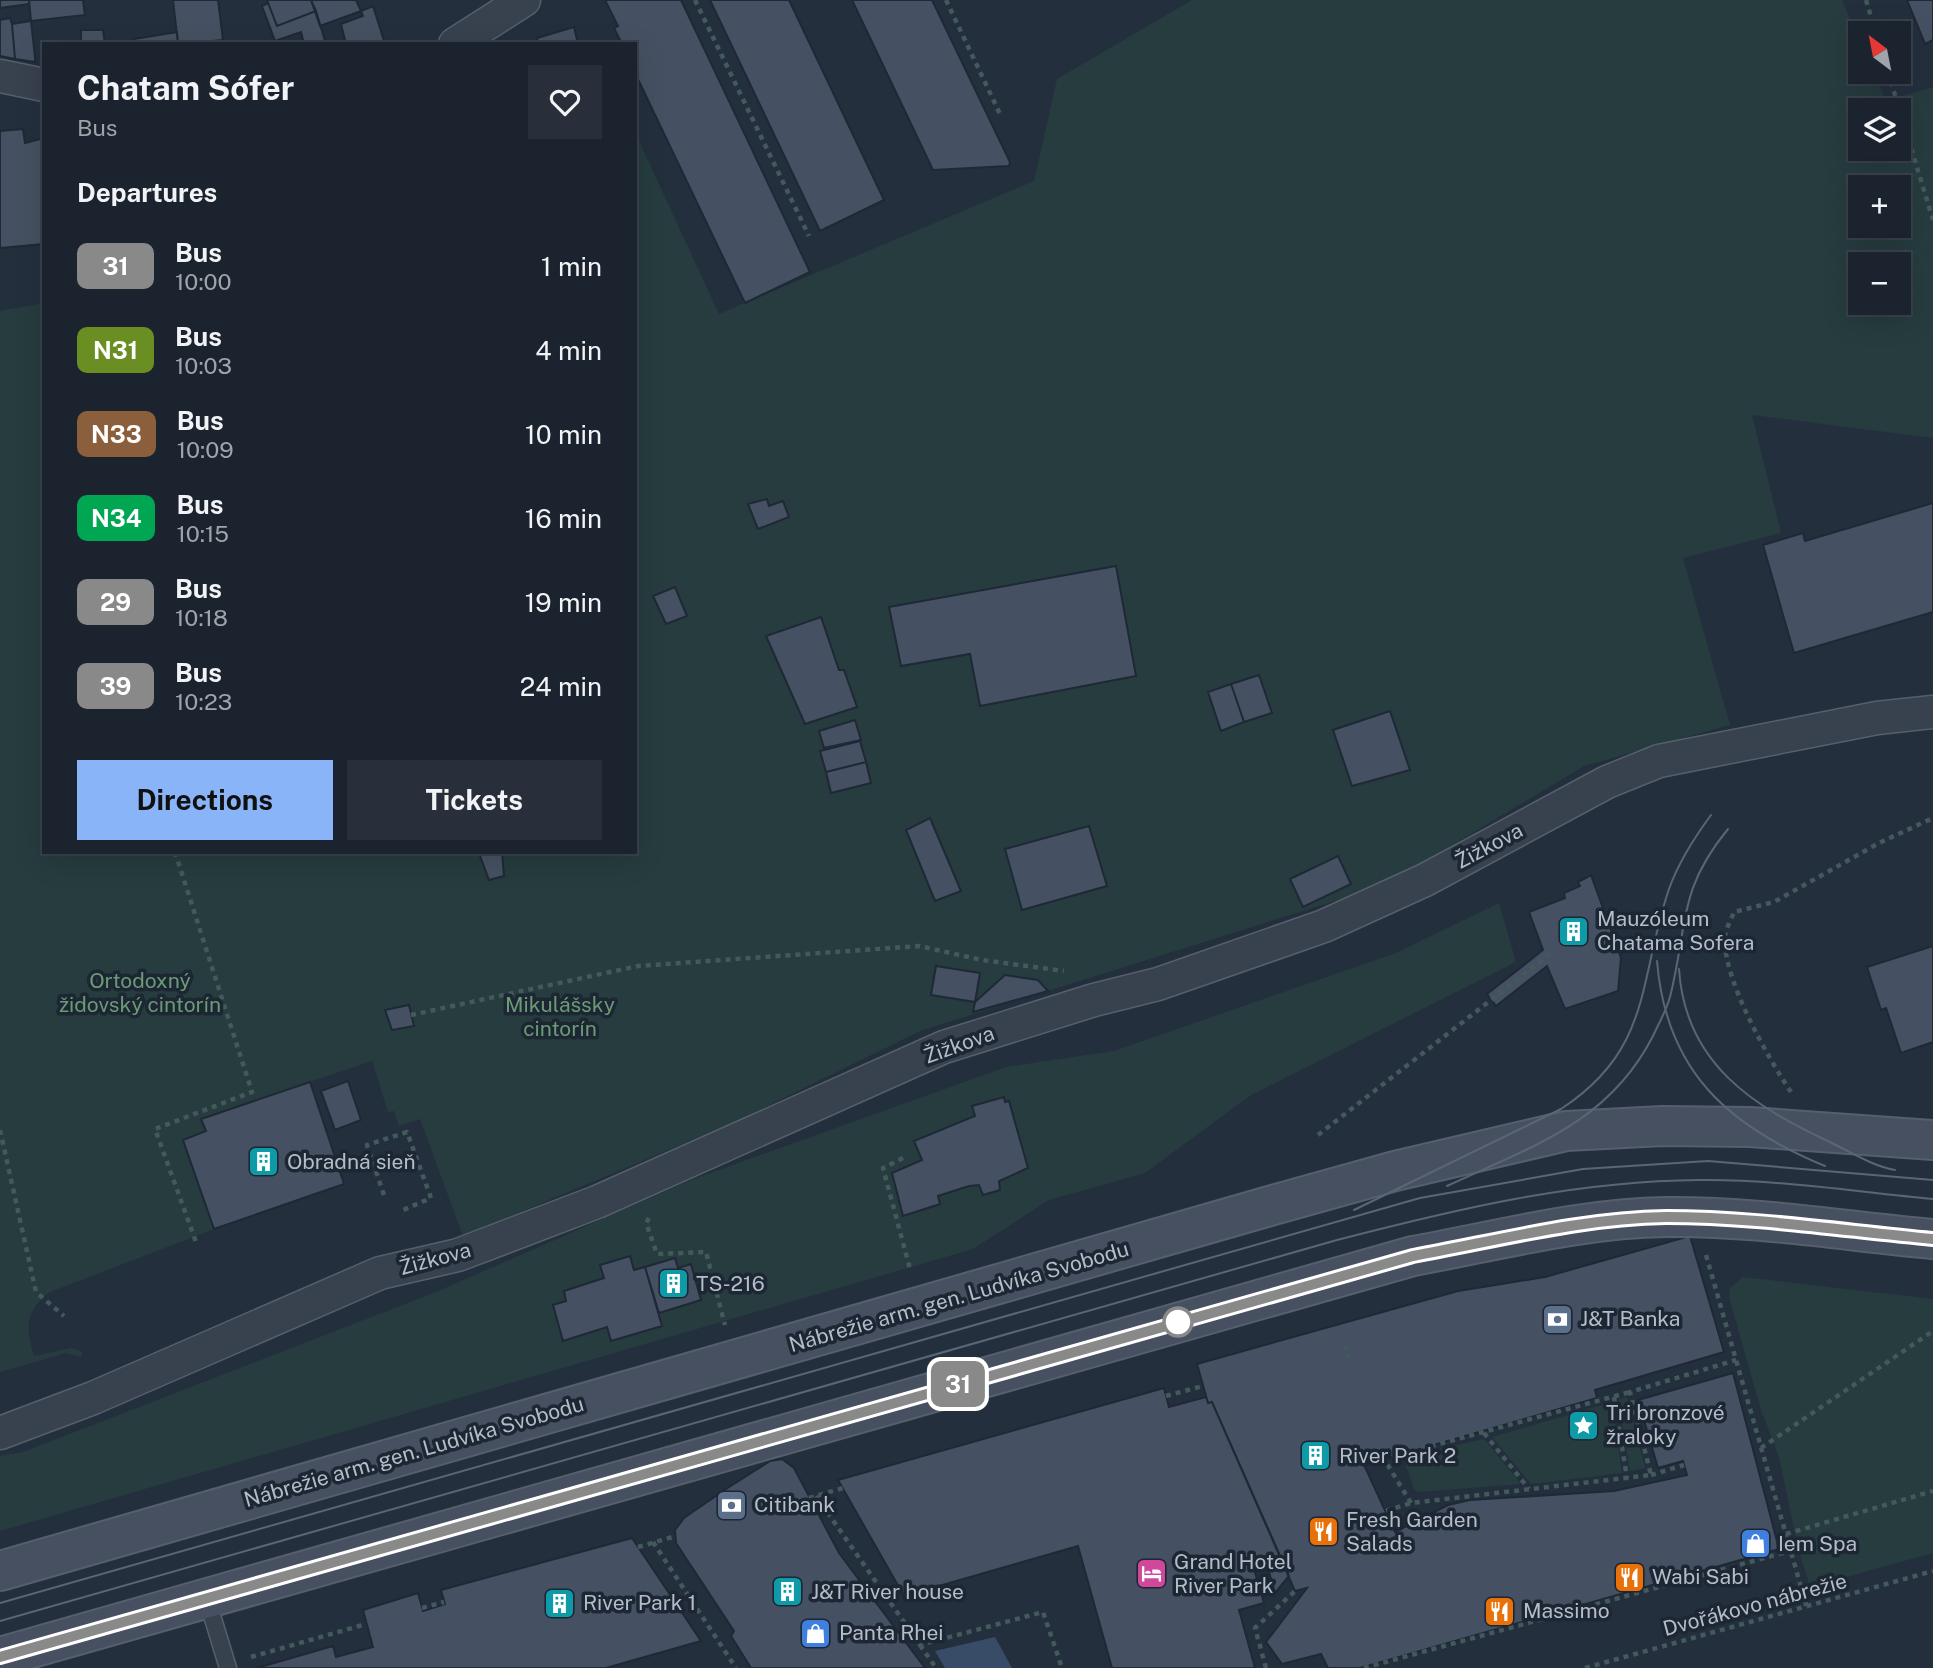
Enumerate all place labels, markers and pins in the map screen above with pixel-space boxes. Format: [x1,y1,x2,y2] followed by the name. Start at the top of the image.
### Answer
[1597,906,1754,955] place label: Mauzóleum Chatama Sofera
[1557,914,1591,948] building icon: Mauzóleum Chatama Sofera
[247,1145,281,1179] building icon: Obradná sieň
[287,1149,416,1174] place label: Obradná sieň
[656,1267,690,1301] building icon: TS-216
[696,1271,765,1296] place label: TS-216
[1540,1302,1574,1336] bank icon: J&T Banka
[1580,1306,1680,1331] place label: J&T Banka
[1163,1307,1193,1337] unlabelled marker
[1606,1400,1725,1449] place label: Tri bronzové žraloky
[1566,1408,1600,1442] place icon: Tri bronzové žraloky
[1299,1439,1333,1473] building icon: River Park 2
[1339,1443,1456,1468] place label: River Park 2
[714,1488,748,1522] bank icon: Citibank
[754,1492,835,1517] place label: Citibank
[1346,1507,1478,1556] place label: Fresh Garden Salads
[1306,1515,1340,1549] restaurant icon: Fresh Garden Salads
[1738,1527,1772,1561] shop icon: Iem Spa
[1778,1531,1857,1556] place label: Iem Spa
[1174,1549,1292,1598] place label: Grand Hotel River Park
[1134,1557,1168,1591] hotel icon: Grand Hotel River Park
[1612,1560,1646,1594] restaurant icon: Wabi Sabi
[1652,1564,1749,1589] place label: Wabi Sabi
[771,1575,805,1609] building icon: J&T River house
[811,1579,964,1604] place label: J&T River house
[543,1586,577,1620] building icon: River Park 1
[583,1590,696,1615] place label: River Park 1
[1483,1594,1517,1628] restaurant icon: Massimo
[1523,1598,1610,1623] place label: Massimo
[799,1616,833,1650] shop icon: Panta Rhei
[839,1620,944,1645] place label: Panta Rhei

